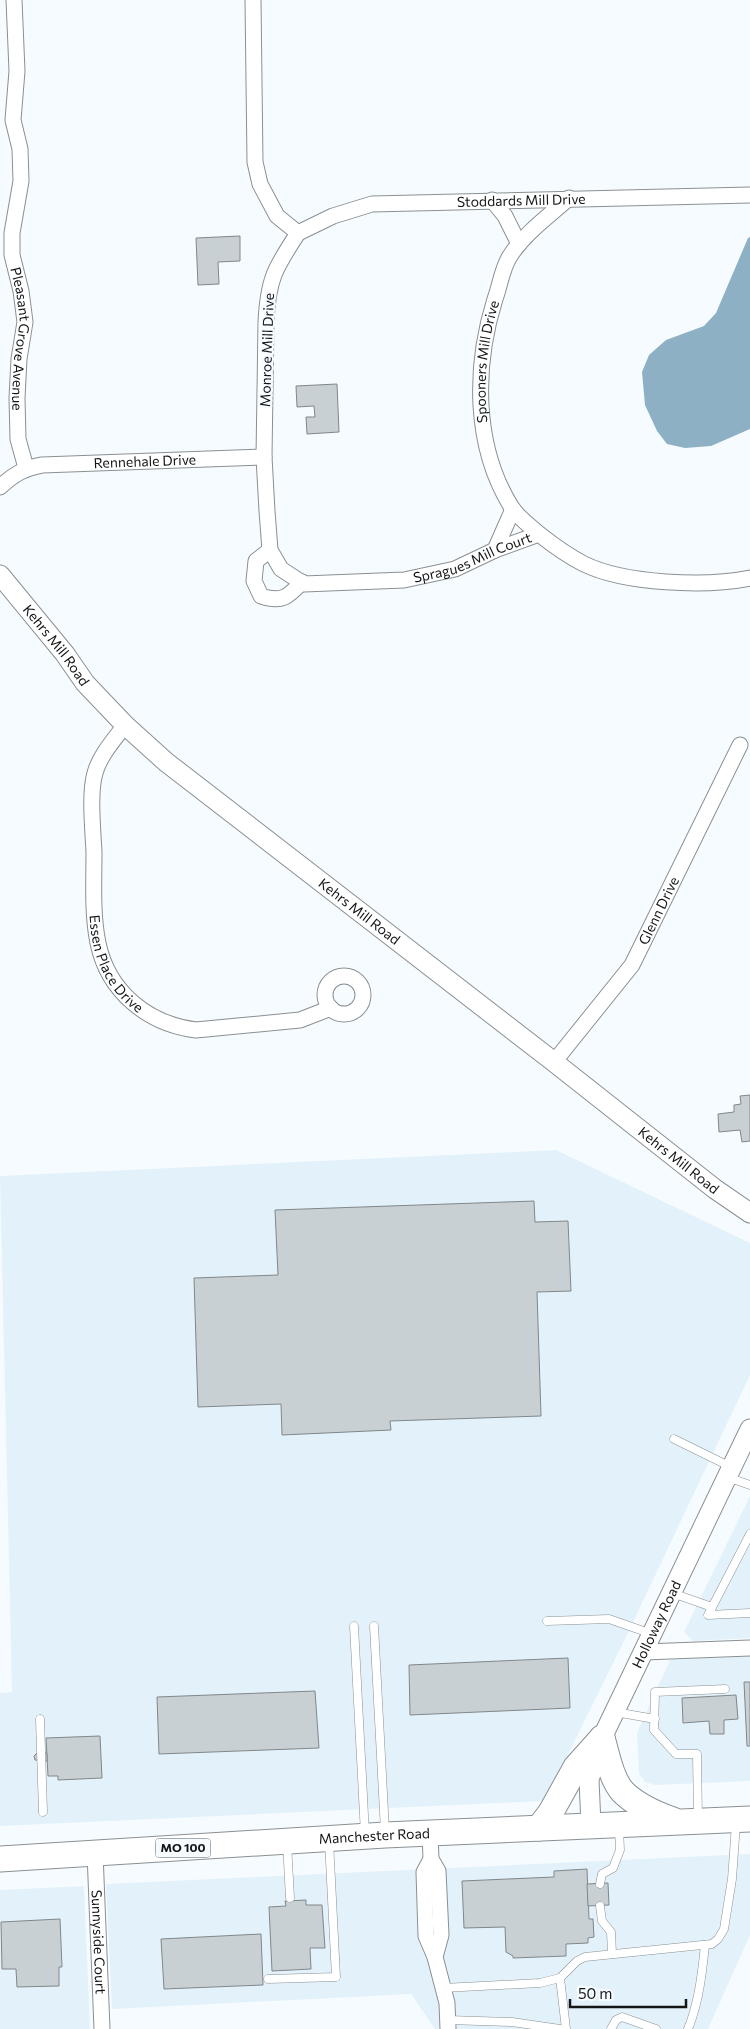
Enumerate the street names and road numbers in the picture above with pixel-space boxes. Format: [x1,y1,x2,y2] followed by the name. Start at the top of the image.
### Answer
[457,190,586,210] street label: Stoddards Mill Drive
[7,265,34,411] street label: Pleasant Grove Avenue
[256,293,277,407] street label: Monroe Mill Drive
[472,298,502,424] street label: Spooners Mill Drive
[93,450,196,471] street label: Rennehale Drive
[411,528,534,586] street label: Spragues Mill Court
[20,601,93,689] street label: Kehrs Mill Road
[315,874,404,948] street label: Kehrs Mill Road
[634,874,682,947] street label: Glenn Drive
[86,914,147,1016] street label: Essen Place Drive
[635,1123,723,1197] street label: Kehrs Mill Road
[628,1578,684,1671] street label: Holloway Road
[318,1824,430,1847] street label: Manchester Road
[156,1839,210,1858] road number: MO 100
[88,1889,110,1995] street label: Sunnyside Court

